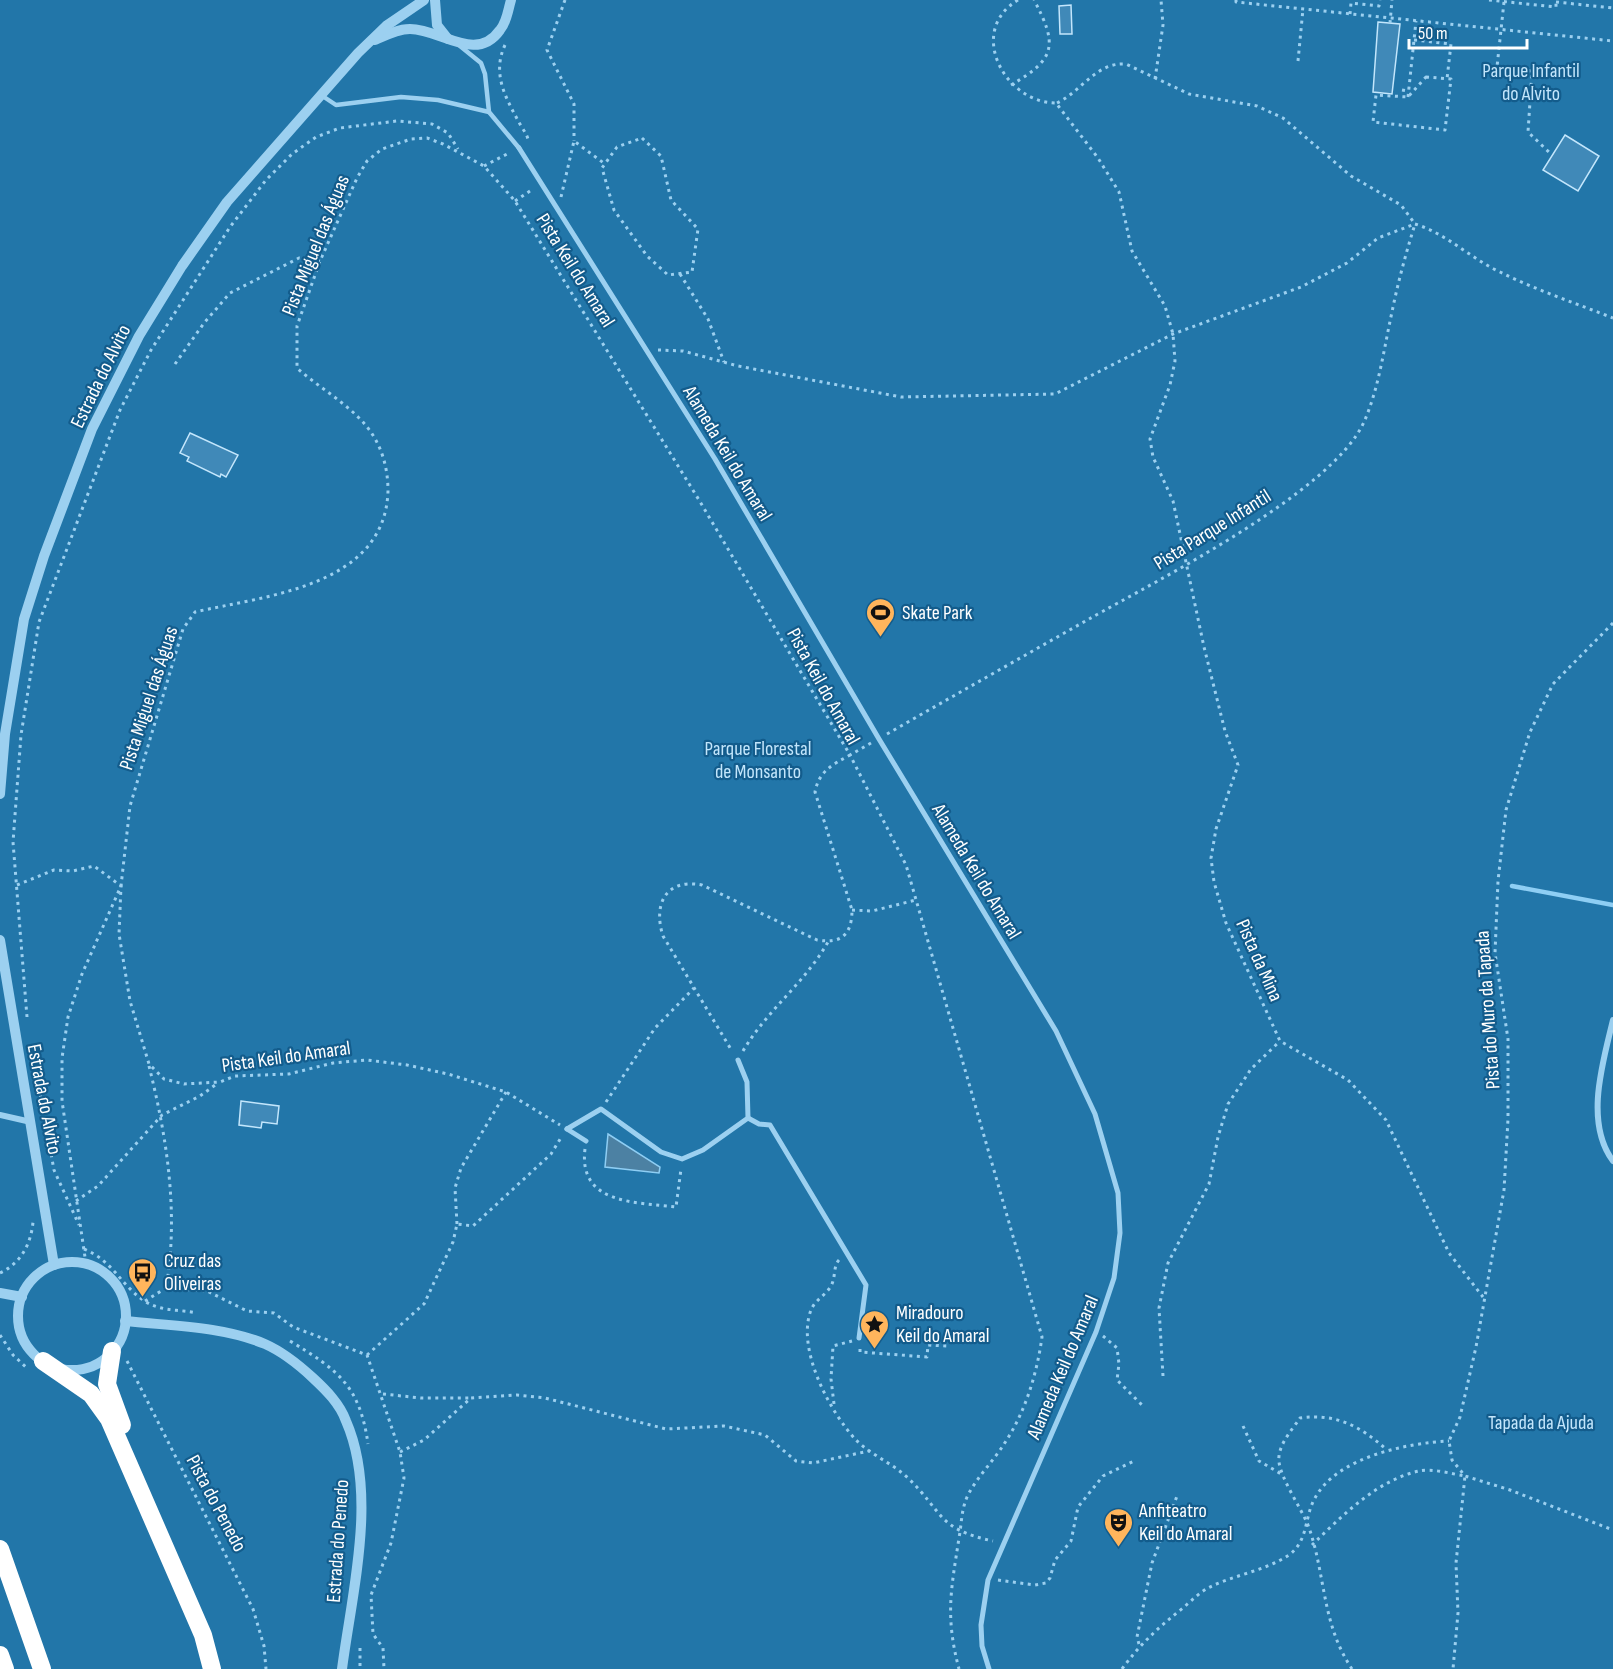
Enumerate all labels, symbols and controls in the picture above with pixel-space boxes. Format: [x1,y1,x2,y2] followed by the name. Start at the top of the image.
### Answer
[1409,12,1528,50] scale bar
[1418,23,1448,44] text: 50 m
[1482,59,1580,106] park label: Parque Infantil do Alvito
[277,172,355,319] street label: Pista Miguel das Águas
[531,209,620,332] street label: Pista Keil do Amaral
[66,321,136,432] street label: Estrada do Alvito
[677,381,777,526] street label: Alameda Keil do Amaral
[1150,484,1276,575] street label: Pista Parque Infantil
[865,596,897,638] sports icon: Skate Park
[902,601,973,625] place label: Skate Park
[114,623,183,773] street label: Pista Miguel das Águas
[781,624,865,749] street label: Pista Keil do Amaral
[705,737,811,784] park label: Parque Florestal de Monsanto
[926,799,1026,944] street label: Alameda Keil do Amaral
[1230,916,1288,1005] street label: Pista da Mina
[1470,930,1506,1090] street label: Pista do Muro da Tapada
[220,1036,352,1078] street label: Pista Keil do Amaral
[22,1042,66,1156] street label: Estrada do Alvito
[164,1249,221,1296] place label: Cruz das Oliveiras
[127,1256,159,1298] bus stop icon: Cruz das Oliveiras
[1021,1292,1104,1444] street label: Alameda Keil do Amaral
[896,1301,990,1348] place label: Miradouro Keil do Amaral
[859,1308,891,1350] place icon: Miradouro Keil do Amaral
[1488,1411,1594,1435] park label: Tapada da Ajuda
[181,1451,252,1556] street label: Pista do Penedo
[322,1479,354,1603] street label: Estrada do Penedo
[1138,1499,1233,1546] place label: Anfiteatro Keil do Amaral
[1102,1506,1134,1548] theatre icon: Anfiteatro Keil do Amaral

